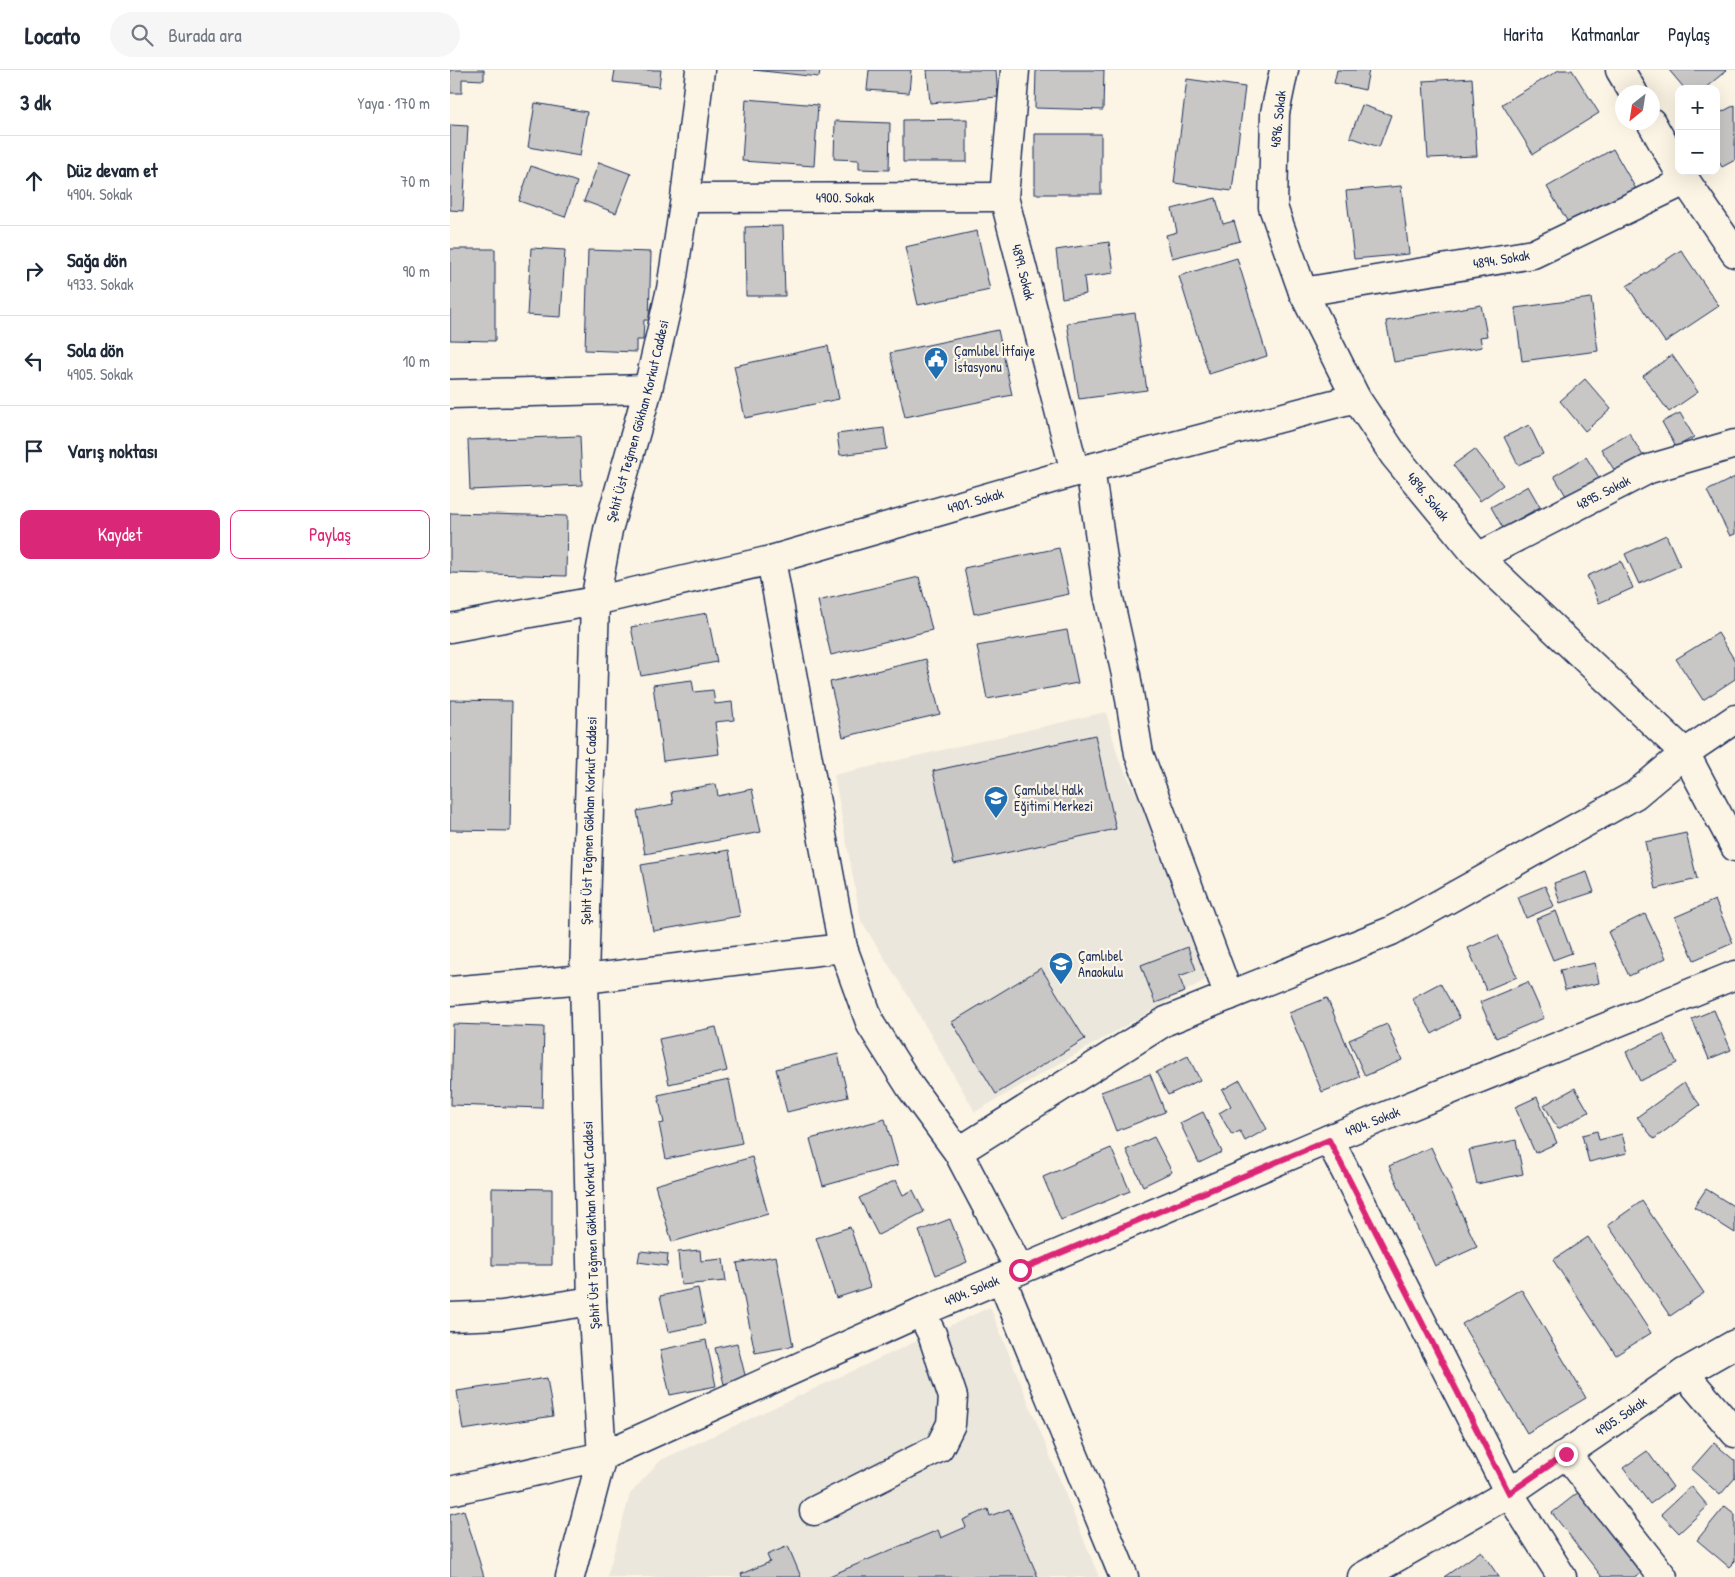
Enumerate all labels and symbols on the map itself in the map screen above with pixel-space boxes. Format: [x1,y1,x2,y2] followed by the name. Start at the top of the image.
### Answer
[1615,85,1660,130] north arrow
[1265,89,1290,149] street label: 4896. Sokak
[816,187,874,207] street label: 4900. Sokak
[1008,242,1040,302] street label: 4899. Sokak
[1471,245,1531,273] street label: 4894. Sokak
[601,318,673,524] street label: Şehit Üst Teğmen Gökhan Korkut Caddesi
[954,341,1036,377] place label: Çamlıbel İtfaiye İstasyonu
[923,346,949,380] public building icon: Çamlıbel İtfaiye İstasyonu
[1403,468,1454,525] street label: 4896. Sokak
[1573,470,1633,514] street label: 4895. Sokak
[945,483,1006,517] street label: 4901. Sokak
[576,716,601,925] street label: Şehit Üst Teğmen Gökhan Korkut Caddesi
[1014,780,1093,816] place label: Çamlıbel Halk Eğitimi Merkezi
[983,785,1009,819] school or university icon: Çamlıbel Halk Eğitimi Merkezi
[1078,946,1123,981] place label: Çamlıbel Anaokulu
[1048,951,1074,985] school or university icon: Çamlıbel Anaokulu
[1342,1101,1403,1141] street label: 4904. Sokak
[577,1121,605,1329] street label: Şehit Üst Teğmen Gökhan Korkut Caddesi
[1009,1259,1032,1282] route start
[941,1270,1002,1310] street label: 4904. Sokak
[1591,1391,1650,1440] street label: 4905. Sokak
[1555,1443,1578,1466] route end

